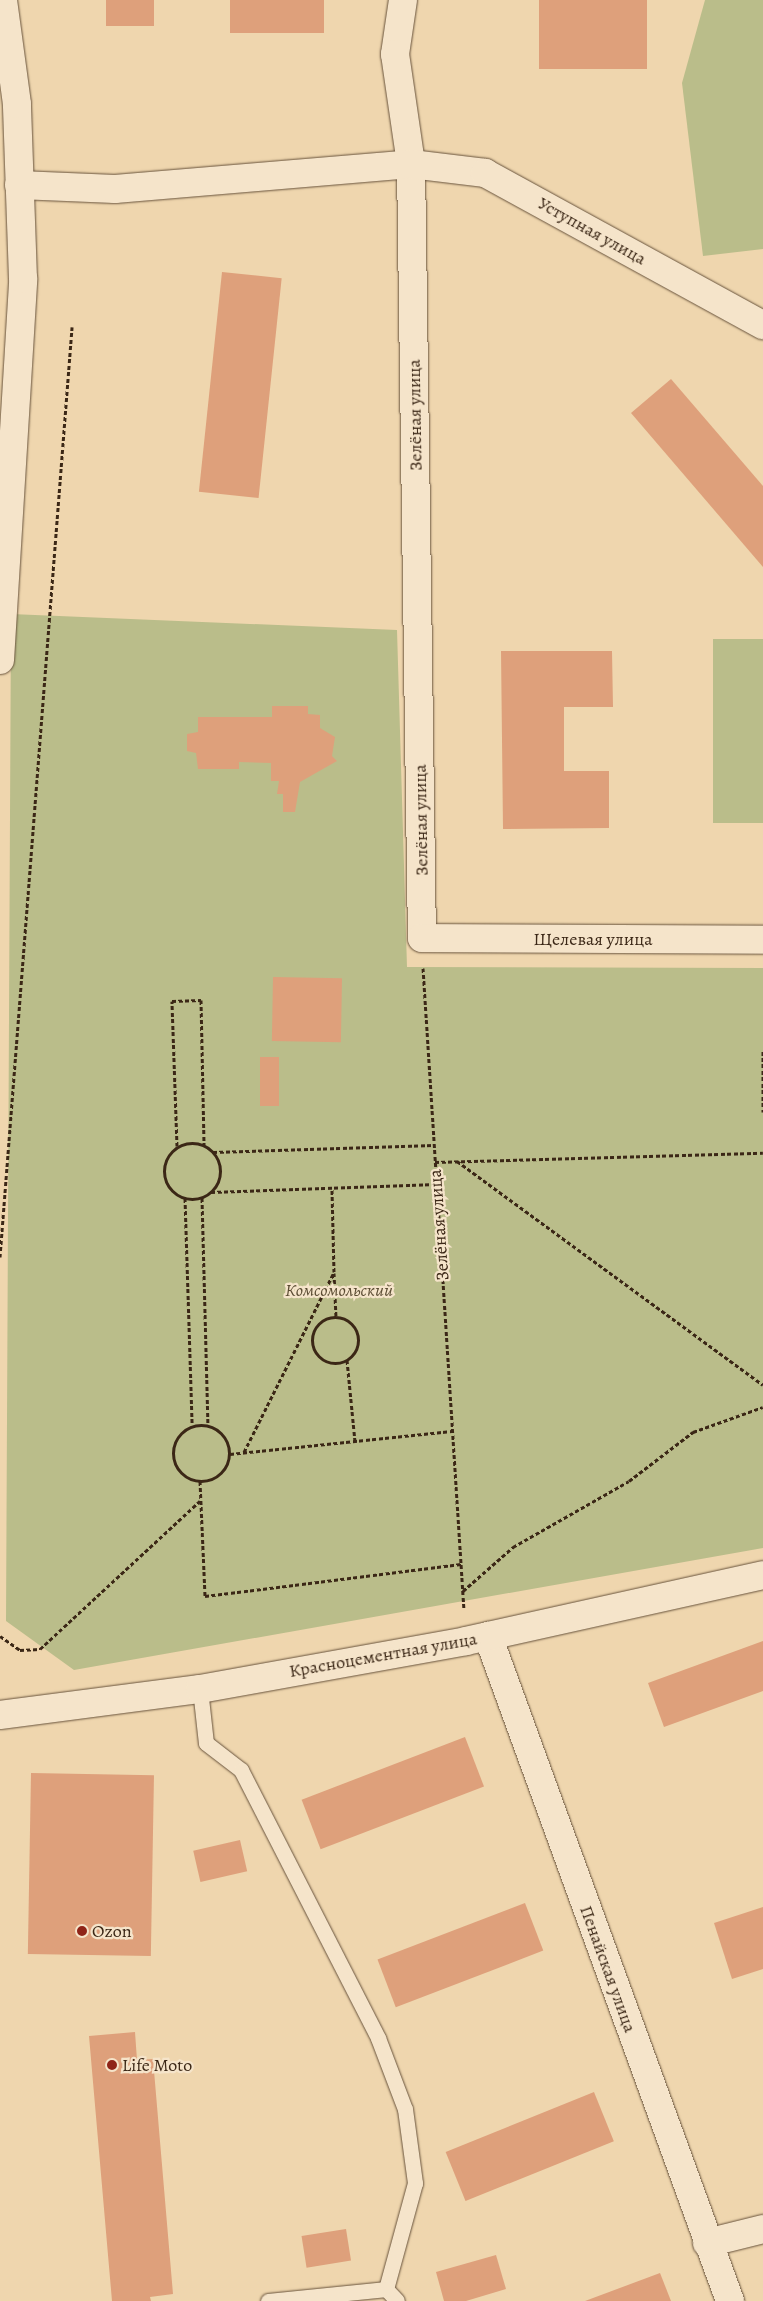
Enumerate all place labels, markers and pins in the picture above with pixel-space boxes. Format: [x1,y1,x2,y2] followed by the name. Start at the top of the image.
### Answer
[92,1920,132,1942] place label: Ozon
[76,1925,88,1937] marker: Ozon
[122,2054,192,2076] place label: Life Moto
[106,2059,118,2071] marker: Life Moto

